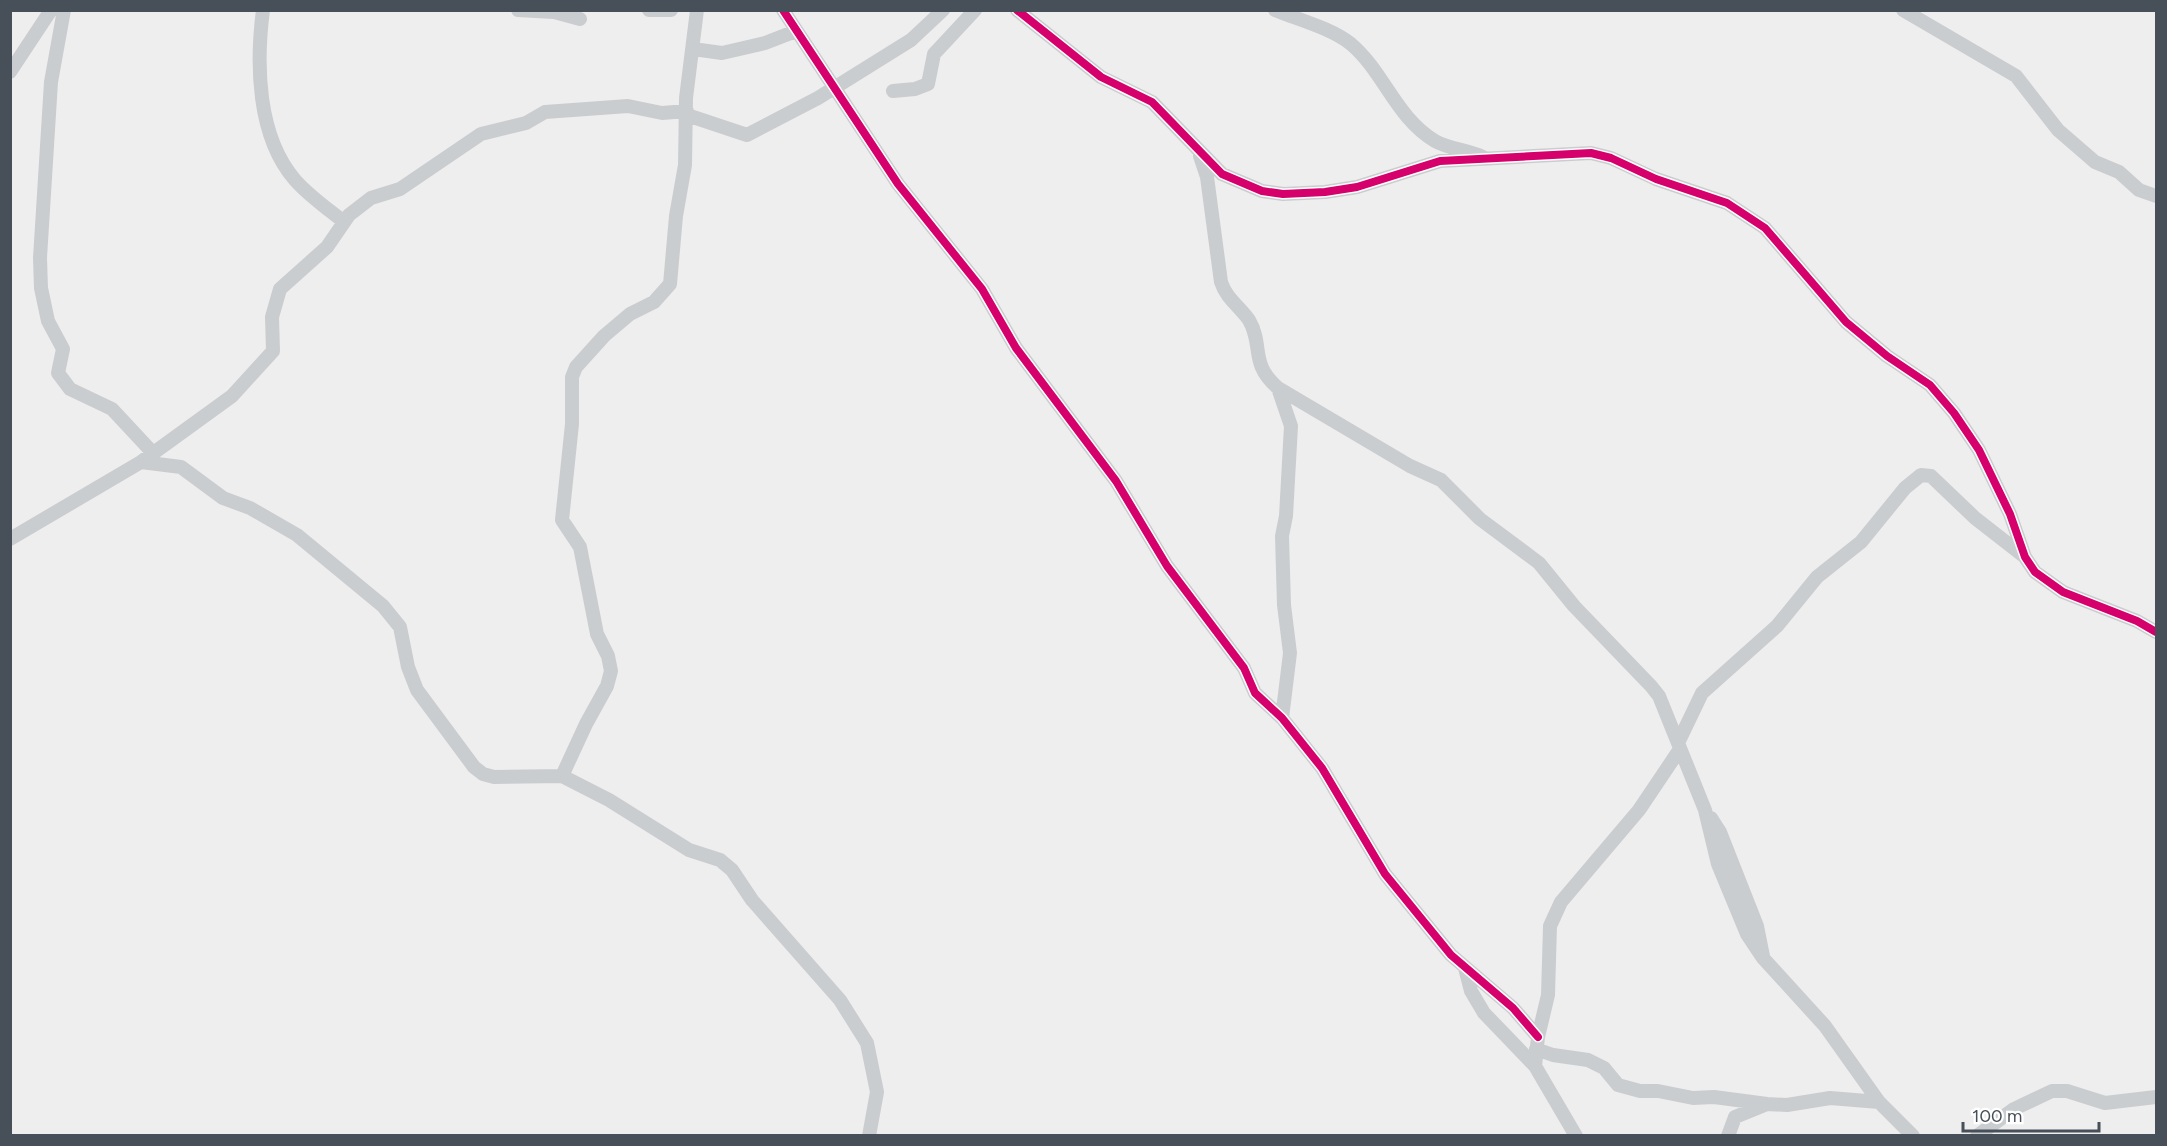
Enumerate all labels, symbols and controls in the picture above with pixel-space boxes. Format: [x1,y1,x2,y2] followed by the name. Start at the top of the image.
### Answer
[1963,1095,2100,1133] scale bar
[1972,1105,2022,1127] text: 100 m

